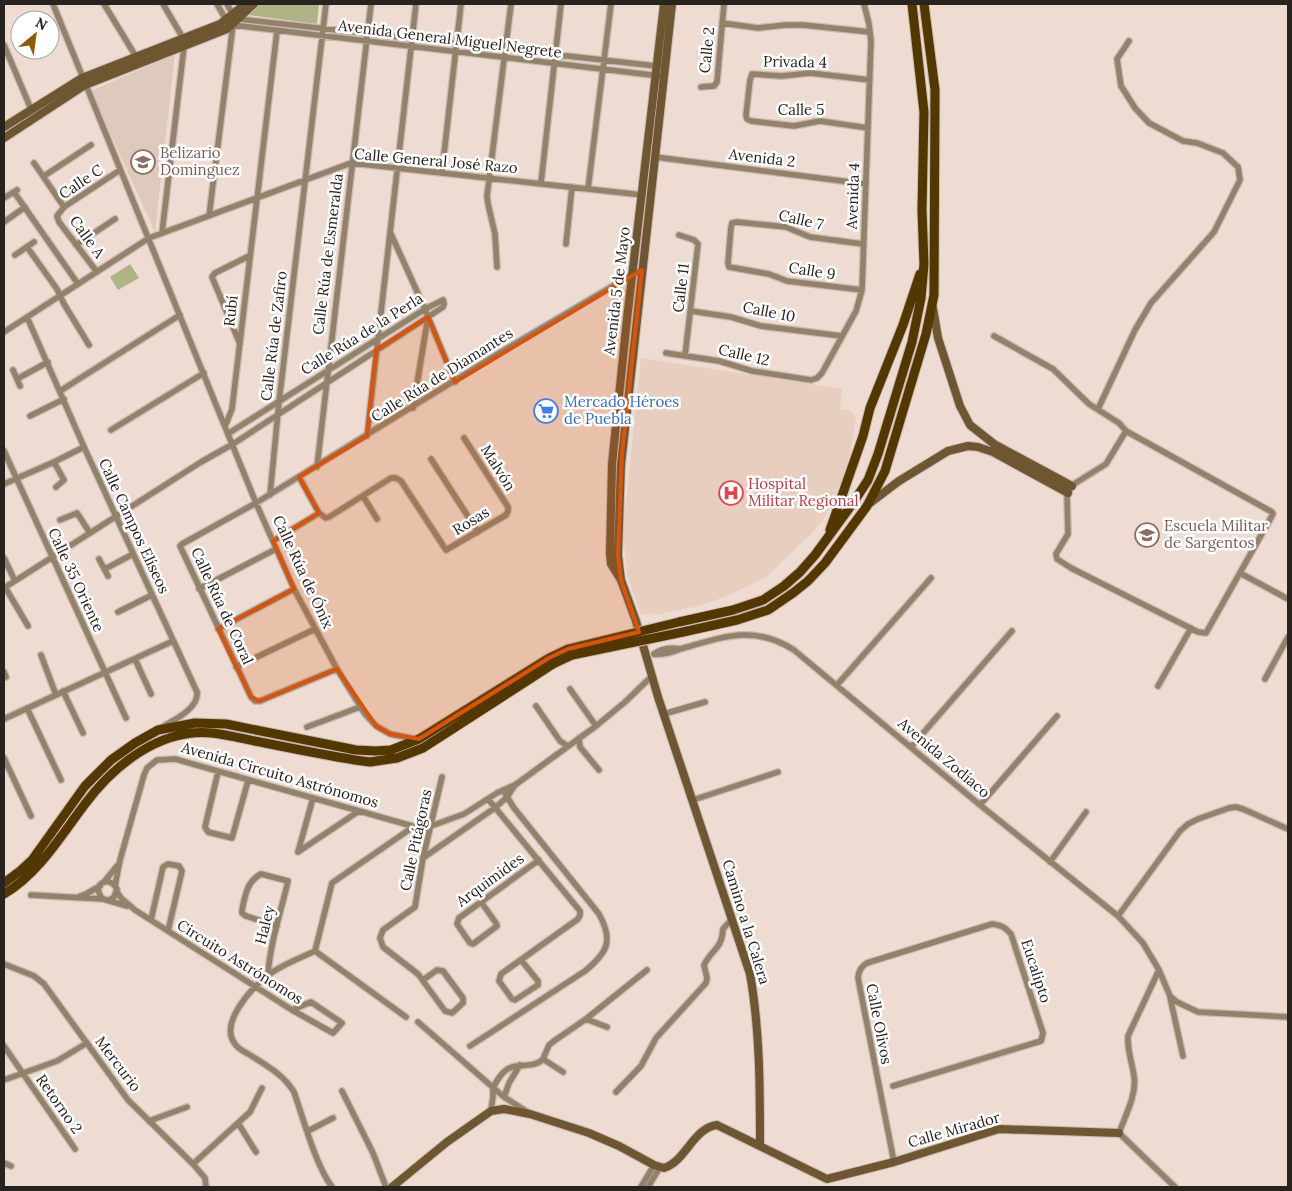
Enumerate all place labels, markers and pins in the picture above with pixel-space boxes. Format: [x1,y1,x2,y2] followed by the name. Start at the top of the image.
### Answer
[160,143,240,179] place label: Belizario Dominguez
[130,149,156,175] school or university icon: Belizario Dominguez
[564,392,679,428] place label: Mercado Héroes de Puebla
[533,398,559,424] supermarket icon: Mercado Héroes de Puebla
[748,474,859,510] place label: Hospital Militar Regional
[718,480,744,506] hospital icon: Hospital Militar Regional
[1164,516,1268,552] place label: Escuela Militar de Sargentos
[1134,522,1160,548] school or university icon: Escuela Militar de Sargentos

